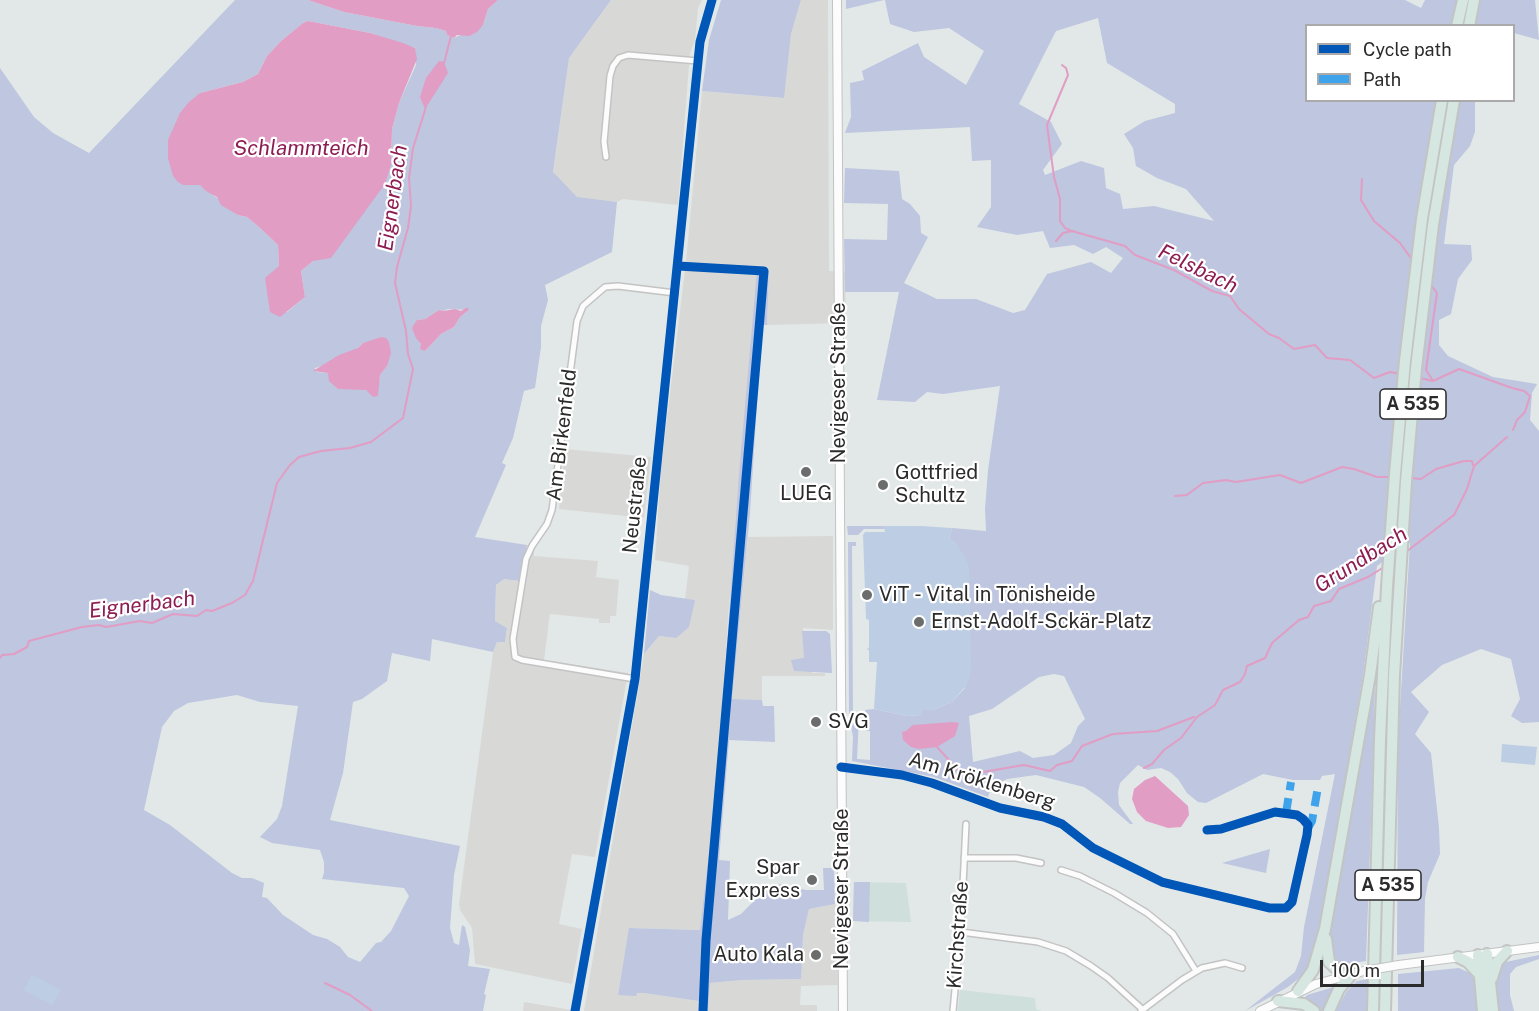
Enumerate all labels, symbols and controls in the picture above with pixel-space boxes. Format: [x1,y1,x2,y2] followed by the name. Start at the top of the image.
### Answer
[1305,24,1515,102] legend
[1363,39,1452,60] text: Cycle path
[1363,69,1401,90] text: Path
[233,136,369,162] water label: Schlammteich
[373,143,413,253] water label: Eignerbach
[1154,239,1242,299] water label: Felsbach
[827,302,851,464] street label: Nevigeser Straße
[542,368,582,502] street label: Am Birkenfeld
[1380,389,1446,419] road number: A 535
[618,455,652,555] street label: Neustraße
[895,461,978,508] place label: Gottfried Schultz
[799,465,813,479] marker: LUEG
[876,478,890,492] marker: Gottfried Schultz
[780,482,832,506] place label: LUEG
[1310,522,1412,598] water label: Grundbach
[879,583,1096,607] place label: ViT - Vital in Tönisheide
[87,586,197,624] water label: Eignerbach
[860,588,874,602] marker: ViT - Vital in Tönisheide
[931,610,1151,634] place label: Ernst-Adolf-Sckär-Platz
[912,615,926,629] marker: Ernst-Adolf-Sckär-Platz
[828,710,869,734] place label: SVG
[809,715,823,729] marker: SVG
[906,747,1058,815] street label: Am Kröklenberg
[830,808,854,970] street label: Nevigeser Straße
[725,856,800,903] place label: Spar Express
[1355,870,1421,900] road number: A 535
[805,873,819,887] marker: Spar Express
[942,880,974,990] street label: Kirchstraße
[713,943,804,967] place label: Auto Kala
[809,948,823,962] marker: Auto Kala
[1323,948,1426,986] scale bar
[1331,960,1380,981] text: 100 m

